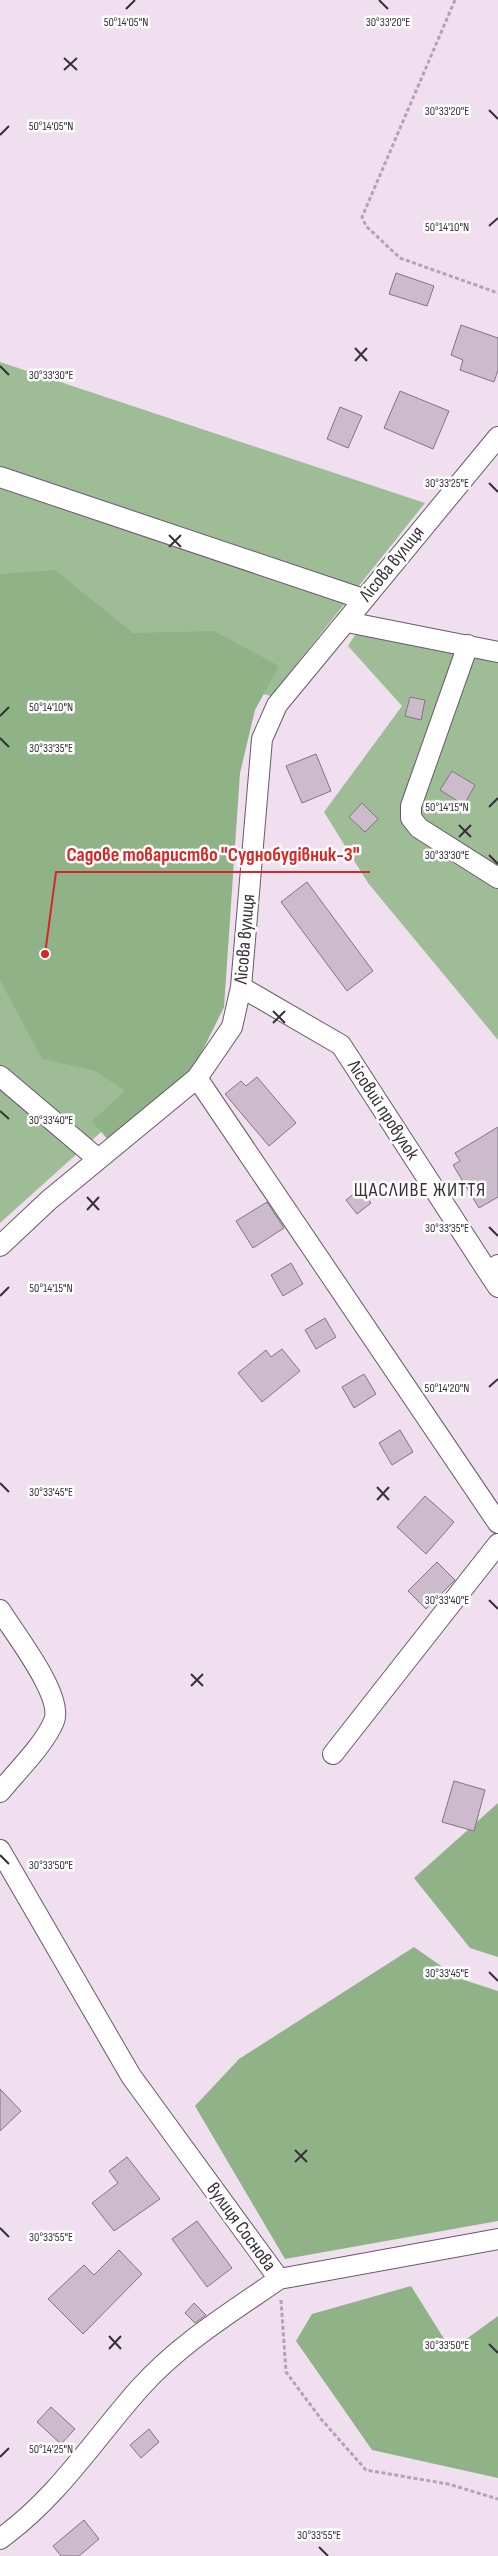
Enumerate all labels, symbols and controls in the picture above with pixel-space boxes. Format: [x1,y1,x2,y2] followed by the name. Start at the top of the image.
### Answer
[104,15,148,30] text: 50°14'05"N
[366,15,410,30] text: 30°33'20"E
[425,104,469,119] text: 30°33'20"E
[29,119,73,134] text: 50°14'05"N
[425,220,469,235] text: 50°14'10"N
[29,368,73,383] text: 30°33'30"E
[425,476,469,491] text: 30°33'25"E
[354,522,429,607] street label: Лісова вулиця
[29,700,73,715] text: 50°14'10"N
[29,741,73,756] text: 30°33'35"E
[425,800,469,815] text: 50°14'15"N
[56,837,370,872] callout: Садове товариство "Суднобудівник-3"
[66,843,360,867] text: Садове товариство "Суднобудівник-3"
[425,848,469,863] text: 30°33'30"E
[230,893,260,986] street label: Лісова вулиця
[342,1055,424,1165] street label: Лісовий провулок
[29,1113,73,1128] text: 30°33'40"E
[354,1178,486,1202] district label: ЩАСЛИВЕ ЖИТТЯ
[425,1221,469,1236] text: 30°33'35"E
[29,1281,73,1296] text: 50°14'15"N
[425,1381,469,1396] text: 50°14'20"N
[29,1485,73,1500] text: 30°33'45"E
[425,1593,469,1608] text: 30°33'40"E
[29,1858,73,1873] text: 30°33'50"E
[425,1966,469,1981] text: 30°33'45"E
[201,2178,281,2276] street label: вулиця Соснова
[29,2230,73,2245] text: 30°33'55"E
[425,2338,469,2353] text: 30°33'50"E
[29,2442,73,2457] text: 50°14'25"N
[297,2528,341,2543] text: 30°33'55"E

